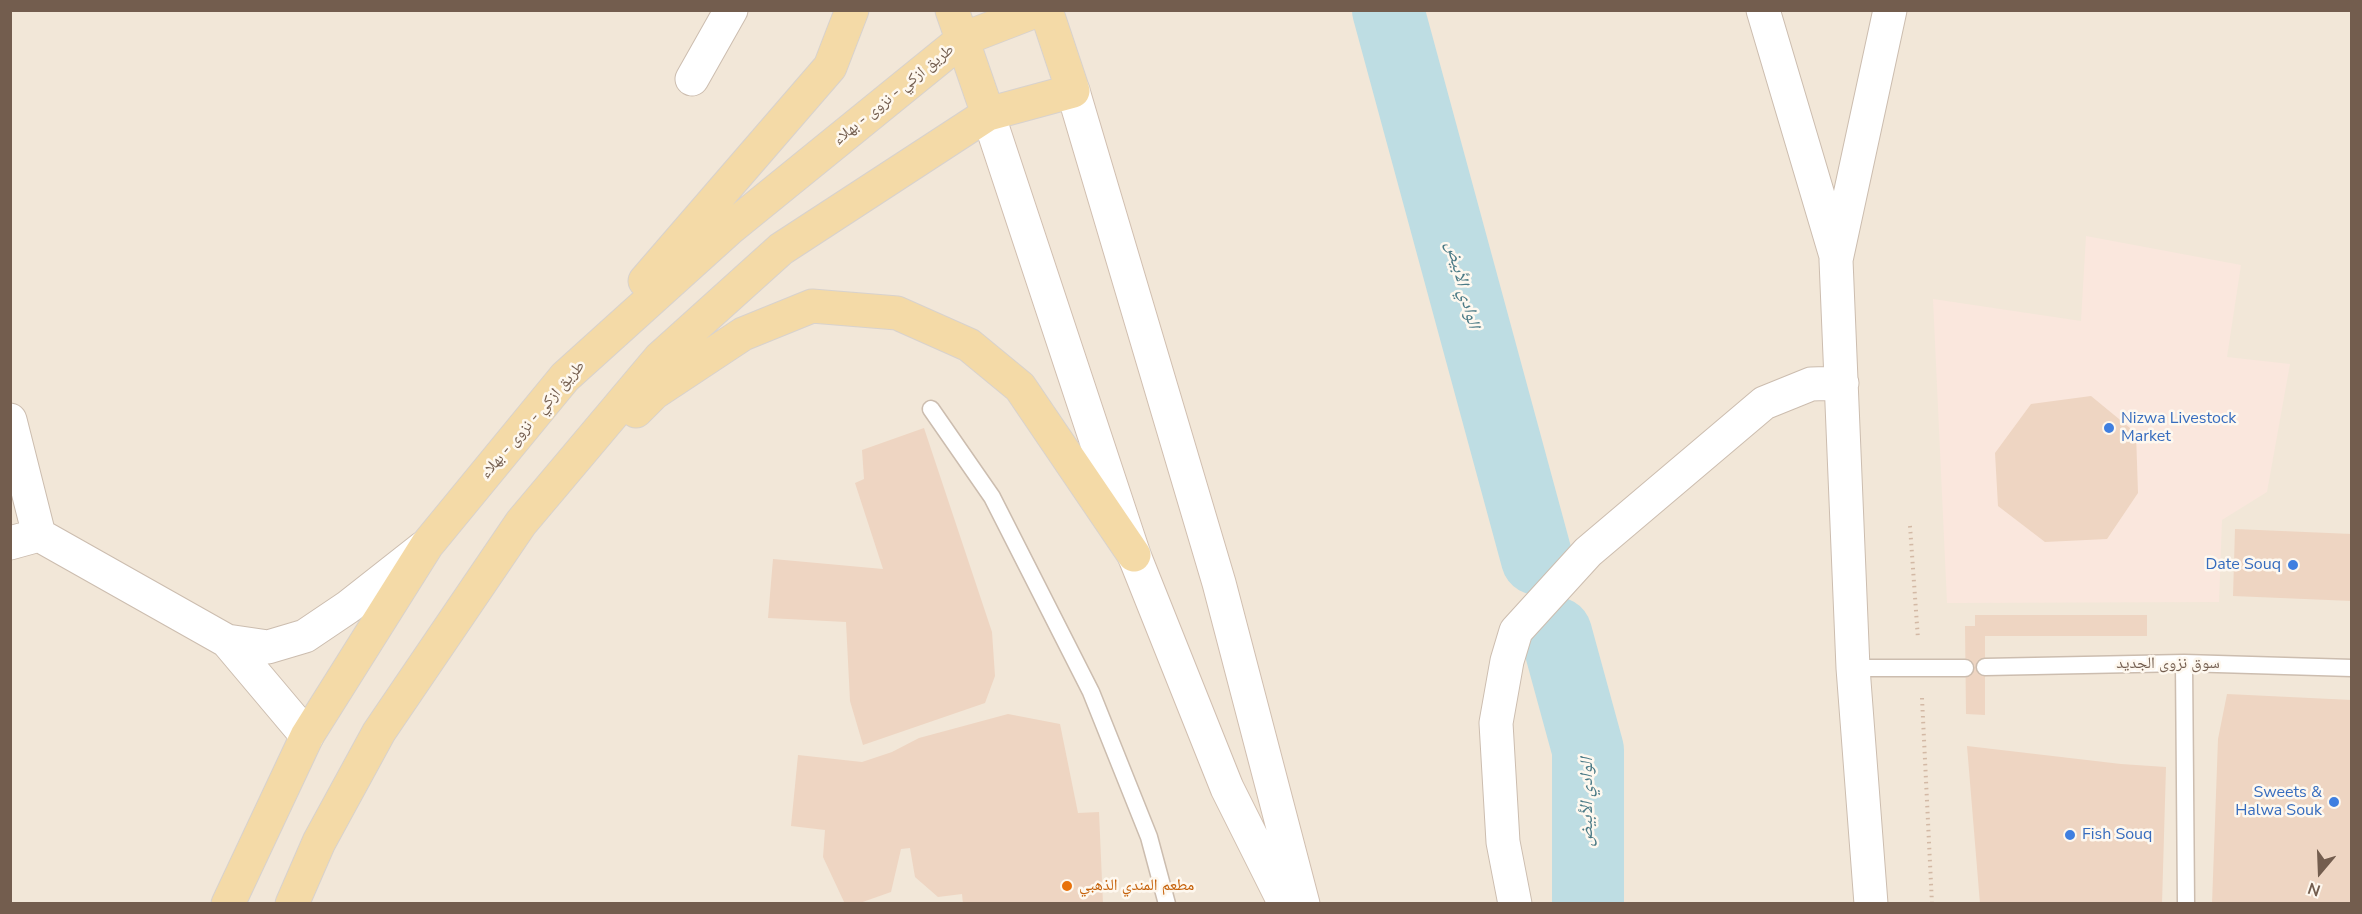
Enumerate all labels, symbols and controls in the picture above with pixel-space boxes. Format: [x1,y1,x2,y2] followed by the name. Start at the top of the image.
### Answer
[830,40,958,150] street label: طريق ازكي - نزوى - بهلاء
[1440,239,1484,331] water label: الوادي الأبيض
[477,357,589,483] street label: طريق ازكي - نزوى - بهلاء
[2121,409,2236,447] place label: Nizwa Livestock Market
[2102,421,2116,435] marker: Nizwa Livestock Market
[2205,555,2281,575] place label: Date Souq
[2286,558,2300,572] marker: Date Souq
[2116,654,2220,674] street label: سوق نزوى الجديد
[1577,758,1599,846] water label: الوادي الأبيض
[2235,783,2322,821] place label: Sweets & Halwa Souk
[2327,795,2341,809] marker: Sweets & Halwa Souk
[2082,825,2152,845] place label: Fish Souq
[2063,828,2077,842] marker: Fish Souq
[2290,842,2350,902] north arrow
[1079,876,1194,896] place label: مطعم المندي الذهبي
[2305,877,2323,901] text: N
[1060,879,1074,893] marker: مطعم المندي الذهبي

